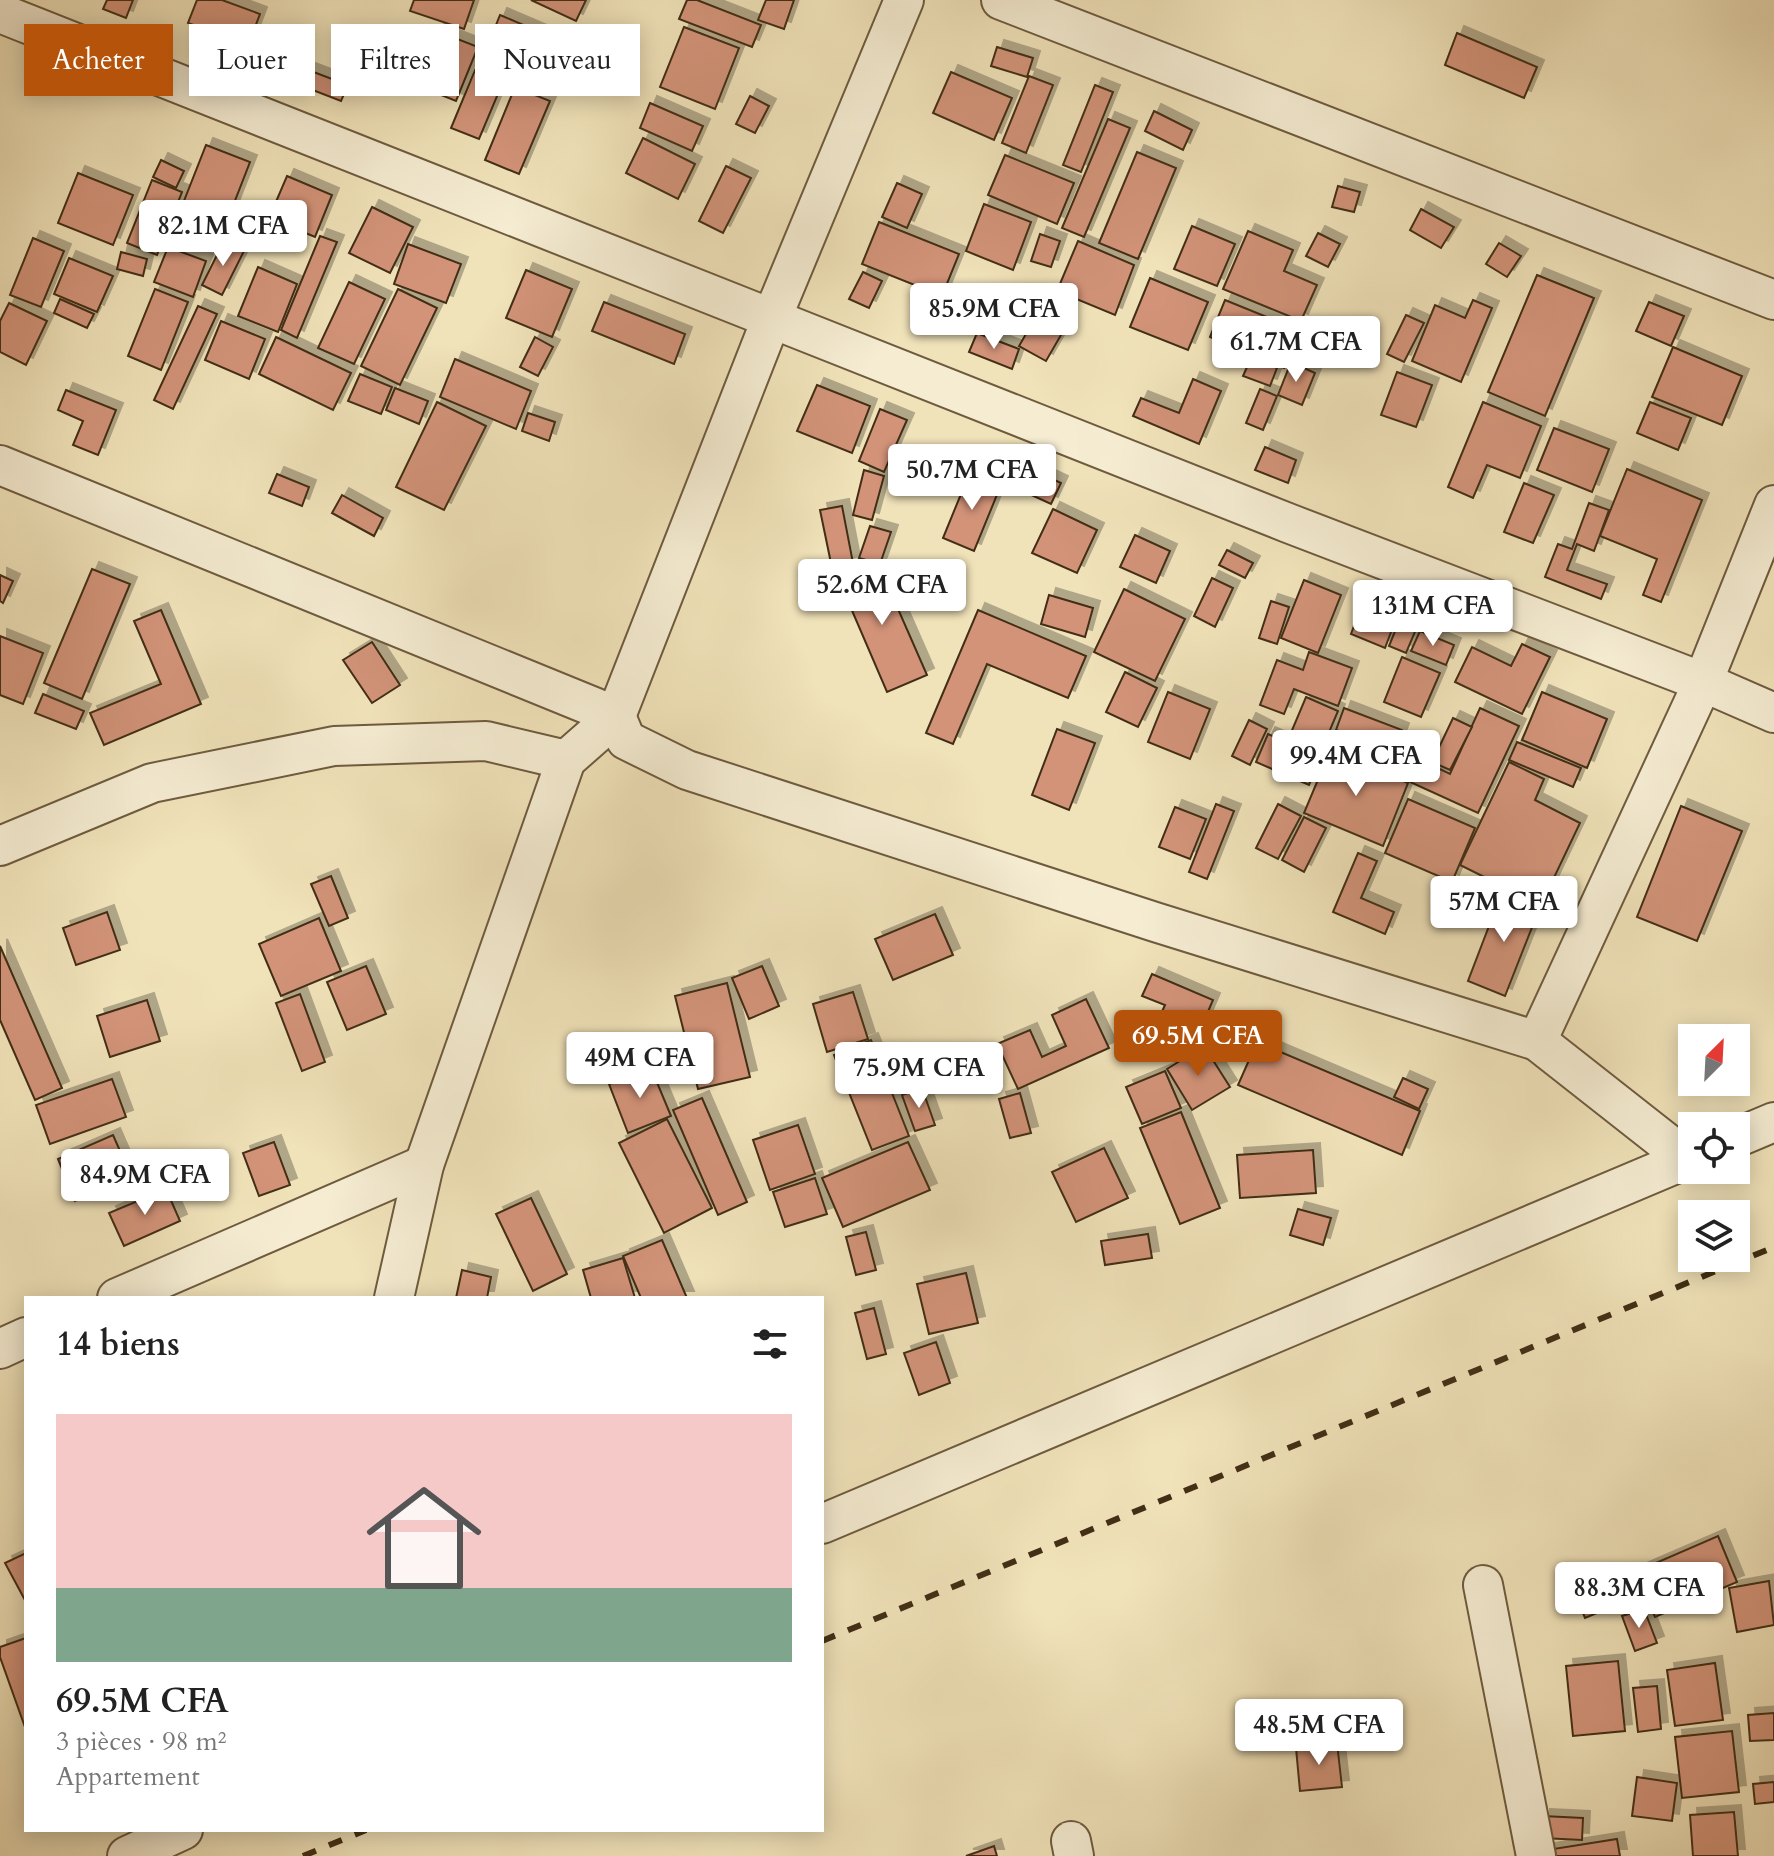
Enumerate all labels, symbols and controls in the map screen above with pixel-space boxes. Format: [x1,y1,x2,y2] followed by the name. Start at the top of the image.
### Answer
[24,24,173,96] chip: Acheter
[189,24,315,96] chip: Louer
[331,24,459,96] chip: Filtres
[475,24,640,96] chip: Nouveau
[131,200,315,268] pin: 82.1M CFA
[157,208,289,243] text: 82.1M CFA
[902,283,1086,351] pin: 85.9M CFA
[928,291,1060,326] text: 85.9M CFA
[1204,316,1388,384] pin: 61.7M CFA
[1230,324,1362,359] text: 61.7M CFA
[880,444,1064,512] pin: 50.7M CFA
[906,452,1038,487] text: 50.7M CFA
[790,559,974,627] pin: 52.6M CFA
[816,567,948,602] text: 52.6M CFA
[1350,580,1516,648] pin: 131M CFA
[1371,588,1495,623] text: 131M CFA
[1264,730,1448,798] pin: 99.4M CFA
[1290,738,1422,773] text: 99.4M CFA
[1430,876,1578,944] pin: 57M CFA
[1448,884,1560,919] text: 57M CFA
[1106,1010,1290,1078] pin: 69.5M CFA
[1132,1018,1264,1053] text: 69.5M CFA
[1678,1024,1750,1096] north arrow
[1678,1024,1750,1272] map controls
[566,1032,714,1100] pin: 49M CFA
[584,1040,696,1075] text: 49M CFA
[827,1042,1011,1110] pin: 75.9M CFA
[853,1050,985,1085] text: 75.9M CFA
[1678,1112,1750,1184] button: locate
[53,1149,237,1217] pin: 84.9M CFA
[79,1157,211,1192] text: 84.9M CFA
[1678,1200,1750,1272] button: layers
[56,1321,180,1367] text: 14 biens
[748,1322,792,1366] icon: filters
[352,1466,496,1610] icon: home
[1547,1562,1731,1630] pin: 88.3M CFA
[1573,1570,1705,1605] text: 88.3M CFA
[56,1678,229,1724] text: 69.5M CFA
[1227,1699,1411,1767] pin: 48.5M CFA
[1253,1707,1385,1742] text: 48.5M CFA
[56,1724,227,1759] text: 3 pièces · 98 m²
[56,1759,200,1794] text: Appartement

